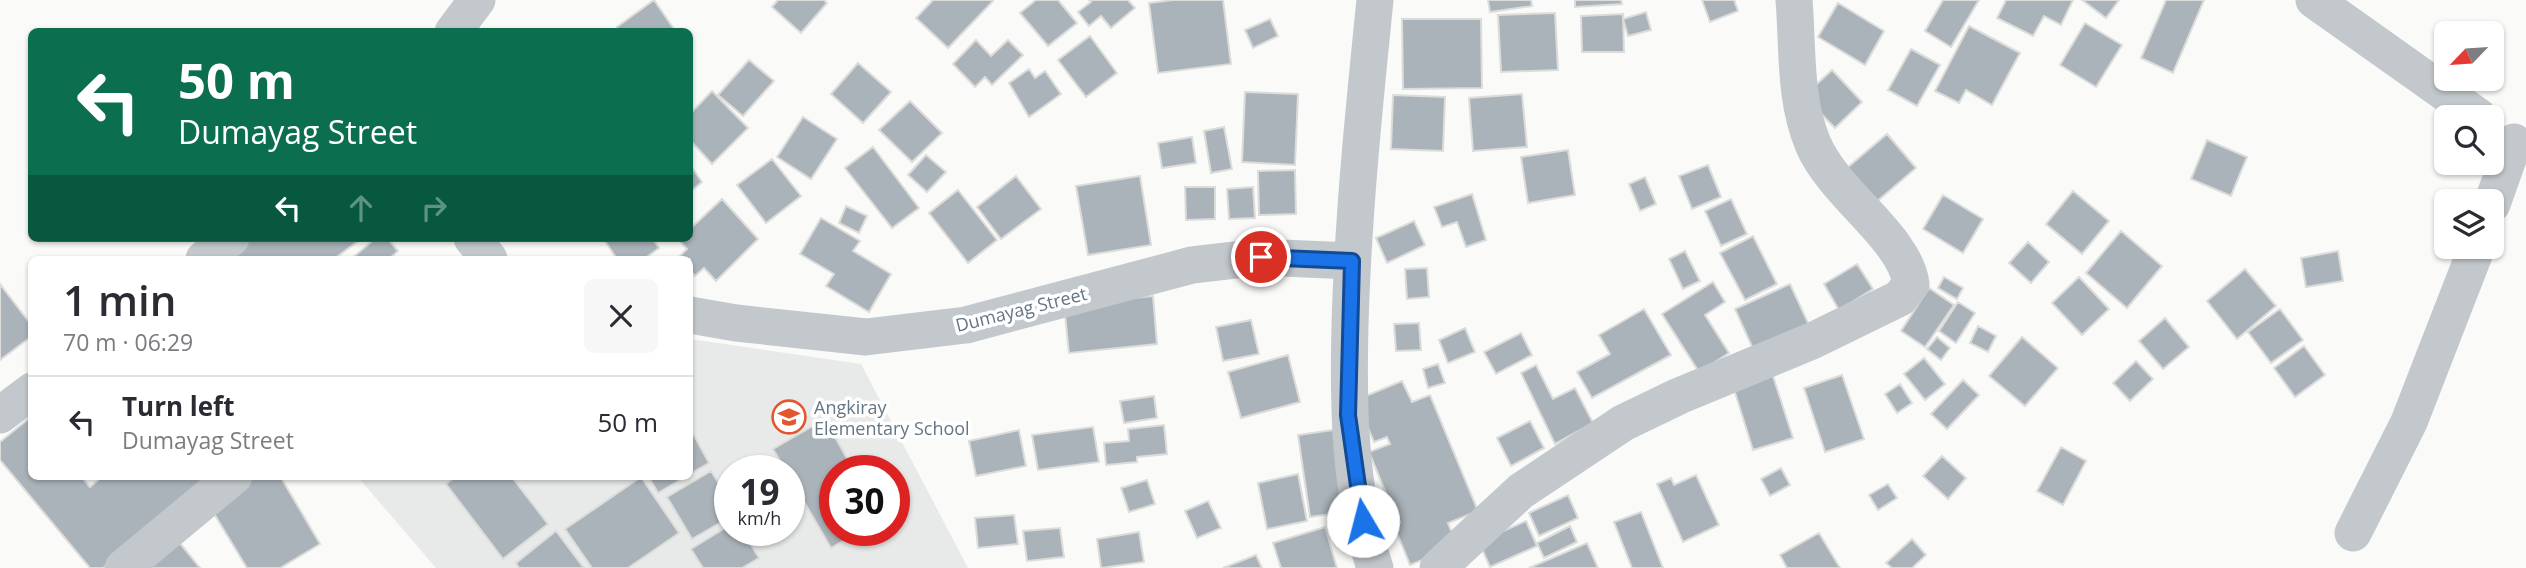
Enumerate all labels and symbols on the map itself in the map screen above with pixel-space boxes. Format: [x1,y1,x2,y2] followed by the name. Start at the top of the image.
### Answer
[2434,21,2504,91] north arrow
[1231,227,1291,287] pin
[953,281,1089,337] street label: Dumayag Street
[814,395,970,440] place label: Angkiray Elementary School
[770,398,808,436] school or university icon: Angkiray Elementary School
[819,455,910,546] speed limit sign: 30
[1326,484,1400,558] position arrow

